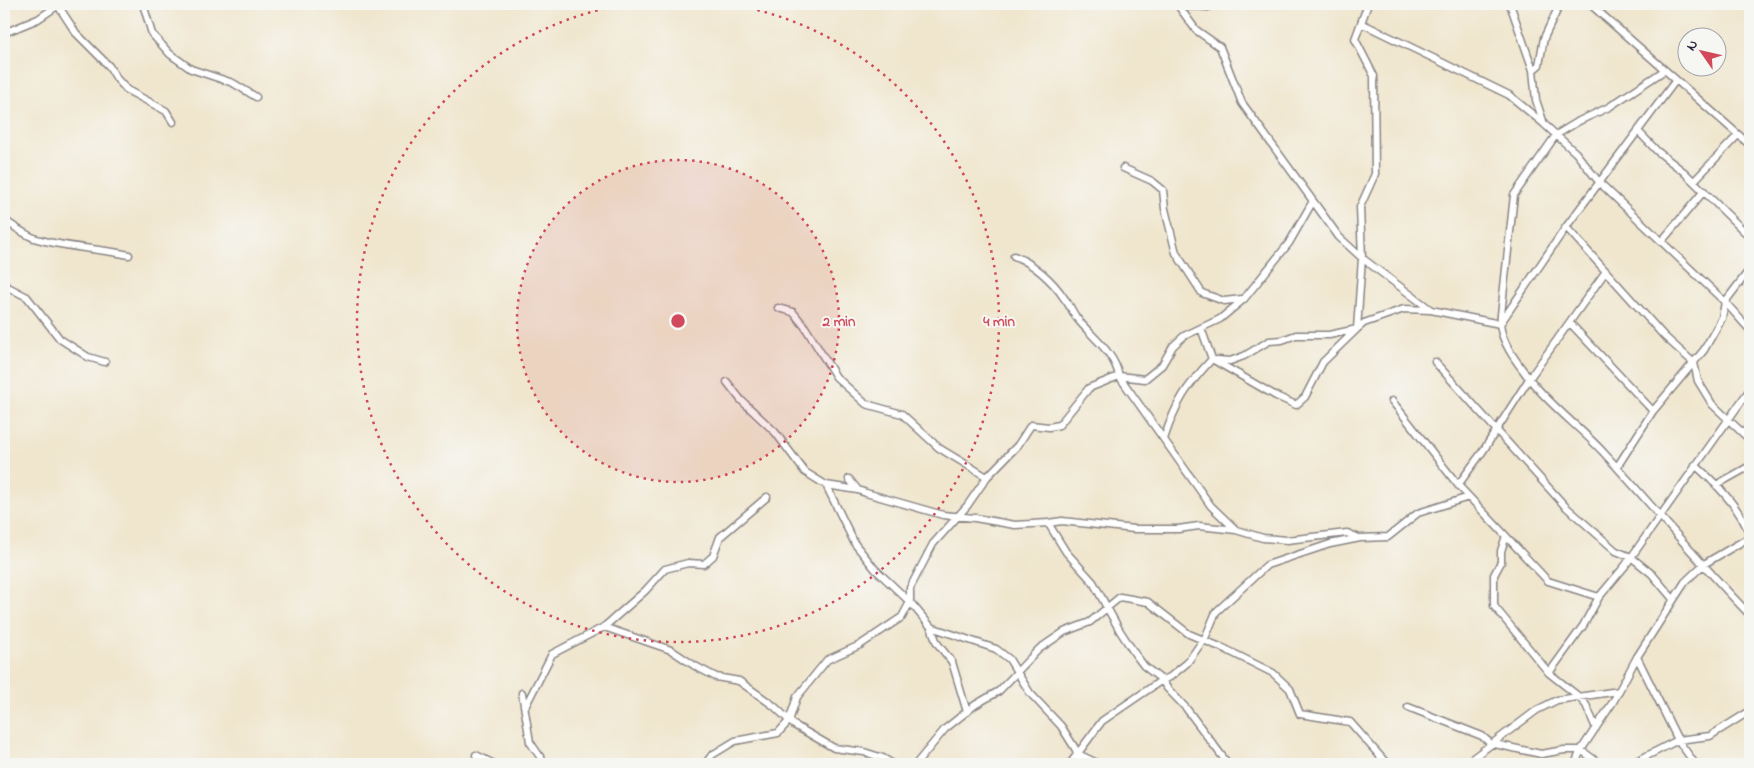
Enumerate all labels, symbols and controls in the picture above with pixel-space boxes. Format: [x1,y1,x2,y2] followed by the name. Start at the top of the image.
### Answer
[1676,28,1726,78] north arrow
[1681,36,1704,55] text: N
[822,311,856,333] text: 2 min
[982,311,1015,333] text: 4 min
[669,312,687,330] centre of rings

